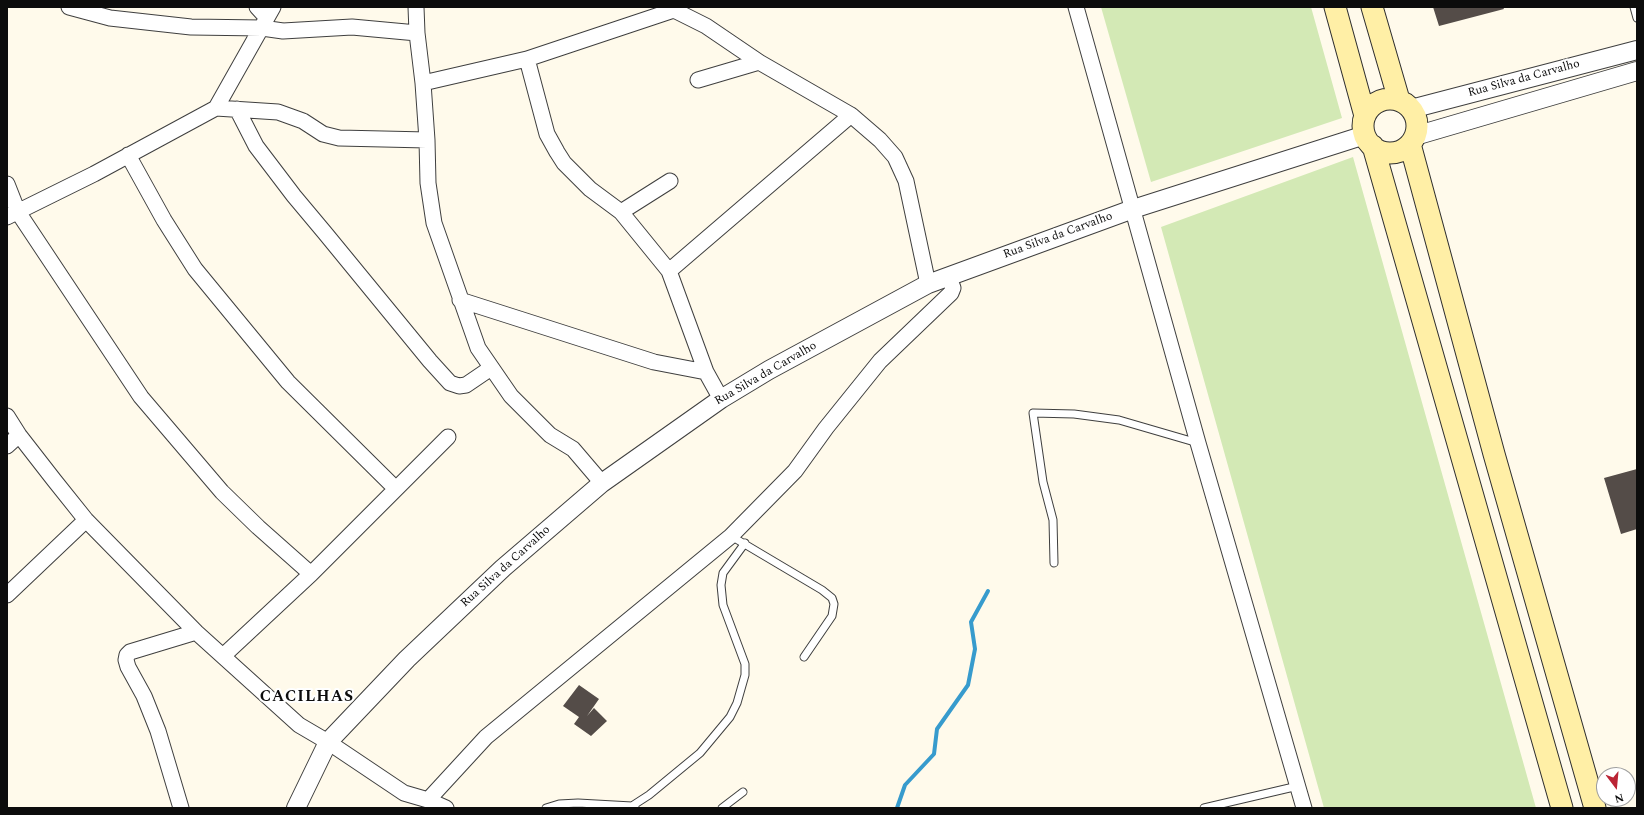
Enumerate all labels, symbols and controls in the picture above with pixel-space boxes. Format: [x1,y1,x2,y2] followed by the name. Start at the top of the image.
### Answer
[1466,57,1582,101] street label: Rua Silva da Carvalho
[1001,210,1115,262] street label: Rua Silva da Carvalho
[712,339,820,409] street label: Rua Silva da Carvalho
[458,523,554,611] street label: Rua Silva da Carvalho
[260,688,354,708] district label: CACILHAS
[1596,767,1636,807] north arrow
[1613,789,1626,807] text: N

